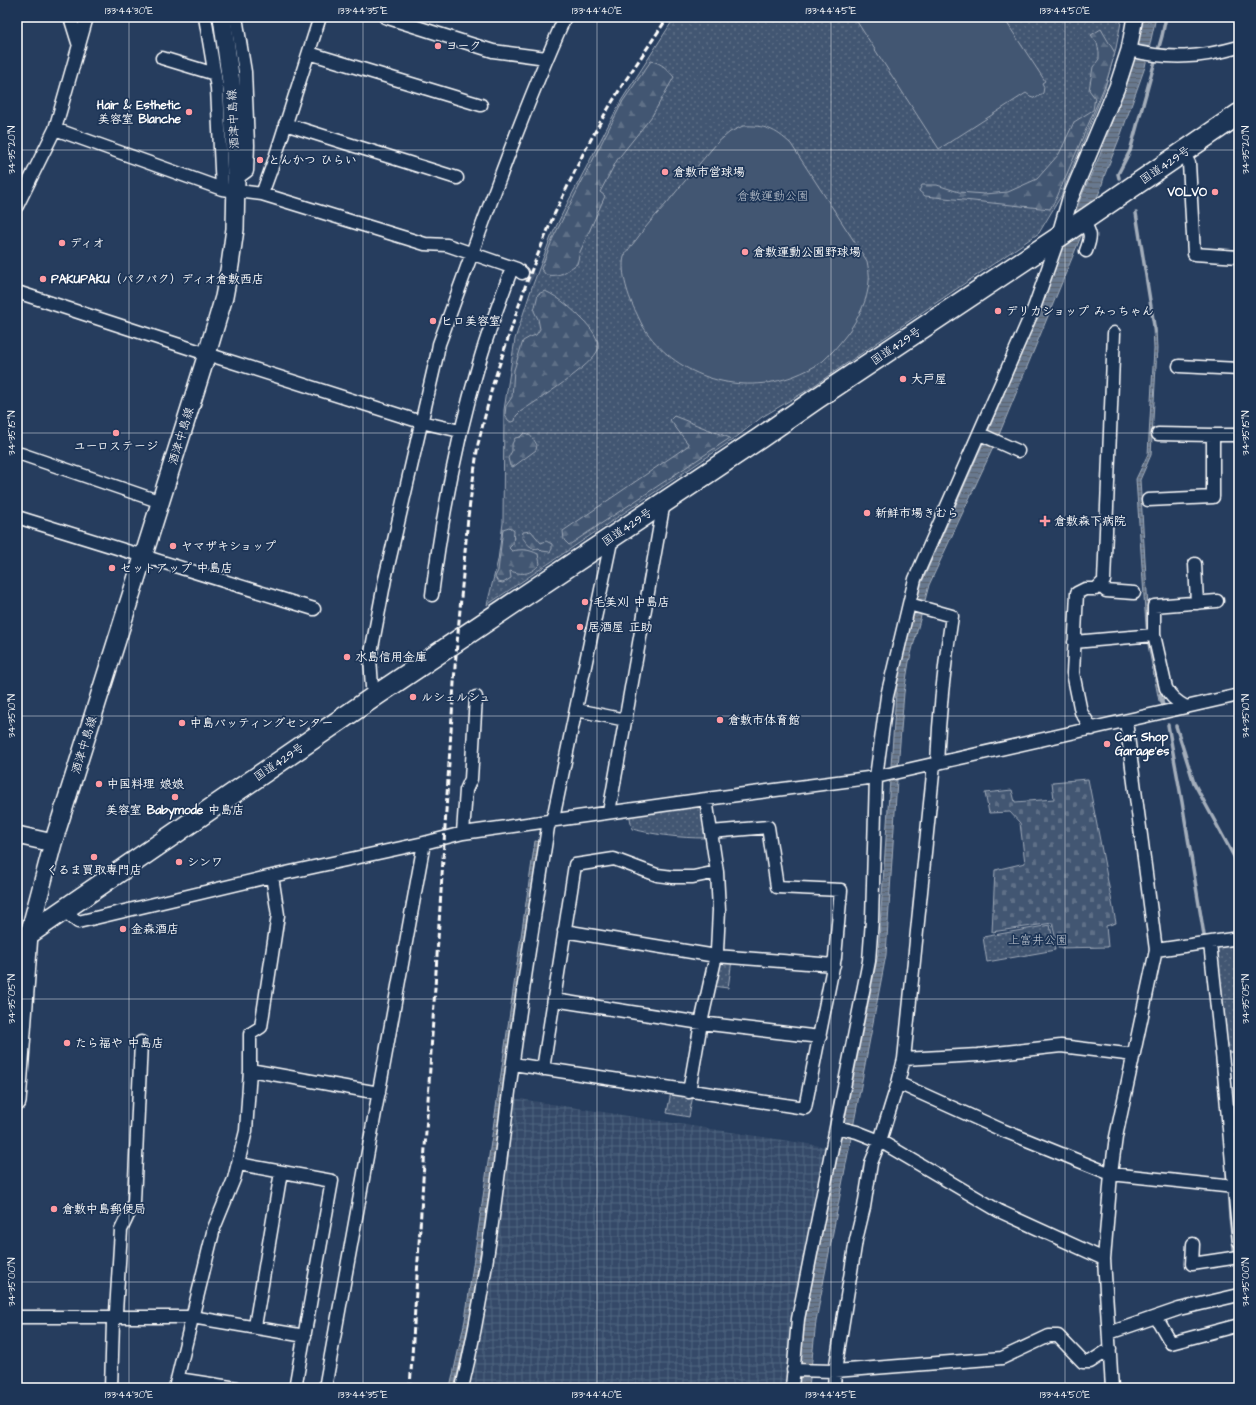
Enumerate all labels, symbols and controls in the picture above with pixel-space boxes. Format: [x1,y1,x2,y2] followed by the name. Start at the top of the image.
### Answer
[105,4,153,18] text: 133°44'30"E
[338,4,388,18] text: 133°44'35"E
[572,4,622,18] text: 133°44'40"E
[805,4,857,18] text: 133°44'45"E
[1040,4,1090,18] text: 133°44'50"E
[446,38,481,55] place label: ヨーク
[433,41,443,51] marker: ヨーク
[223,89,244,149] street label: 酒津中島線
[97,97,182,128] place label: Hair & Esthetic 美容室 Blanche
[184,107,194,117] marker: Hair & Esthetic 美容室 Blanche
[5,126,19,174] text: 34°35'20"N
[1239,126,1253,174] text: 34°35'20"N
[1137,142,1194,189] street label: 国道429号
[268,152,357,169] place label: とんかつ ひらい
[255,155,265,165] marker: とんかつ ひらい
[673,164,745,181] place label: 倉敷市営球場
[660,167,670,177] marker: 倉敷市営球場
[1167,184,1207,201] place label: VOLVO
[1210,187,1220,197] marker: VOLVO
[737,188,809,205] park label: 倉敷運動公園
[70,235,105,252] place label: ディオ
[57,238,67,248] marker: ディオ
[753,244,861,261] place label: 倉敷運動公園野球場
[740,247,750,257] marker: 倉敷運動公園野球場
[51,271,264,288] place label: PAKUPAKU（パクパク）ディオ倉敷西店
[38,274,48,284] marker: PAKUPAKU（パクパク）ディオ倉敷西店
[1006,303,1154,320] place label: デリカショップ みっちゃん
[993,306,1003,316] marker: デリカショップ みっちゃん
[441,313,501,330] place label: ヒロ美容室
[428,316,438,326] marker: ヒロ美容室
[868,323,925,370] street label: 国道429号
[911,371,947,388] place label: 大戸屋
[898,374,908,384] marker: 大戸屋
[165,405,198,467] street label: 酒津中島線
[5,411,19,455] text: 34°35'15"N
[1239,411,1253,455] text: 34°35'15"N
[111,428,121,438] marker: ユーロステージ
[74,438,158,455] place label: ユーロステージ
[599,504,656,551] street label: 国道429号
[875,505,959,522] place label: 新鮮市場きむら
[862,508,872,518] marker: 新鮮市場きむら
[1054,513,1126,530] place label: 倉敷森下病院
[1039,515,1051,527] marker: 倉敷森下病院
[181,538,276,555] place label: ヤマザキショップ
[168,541,178,551] marker: ヤマザキショップ
[120,560,233,577] place label: セットアップ 中島店
[107,563,117,573] marker: セットアップ 中島店
[593,594,670,611] place label: 毛美刈 中島店
[580,597,590,607] marker: 毛美刈 中島店
[588,619,653,636] place label: 居酒屋 正助
[575,622,585,632] marker: 居酒屋 正助
[355,649,427,666] place label: 水島信用金庫
[342,652,352,662] marker: 水島信用金庫
[421,689,491,706] place label: ルシェルシュ
[408,692,418,702] marker: ルシェルシュ
[5,694,19,738] text: 34°35'10"N
[1239,694,1253,738] text: 34°35'10"N
[728,712,800,729] place label: 倉敷市体育館
[68,714,101,776] street label: 酒津中島線
[190,715,333,732] place label: 中島バッティングセンター
[715,715,725,725] marker: 倉敷市体育館
[177,718,187,728] marker: 中島バッティングセンター
[1115,729,1169,762] place label: Car Shop Garage'es
[251,739,308,786] street label: 国道429号
[1102,739,1112,749] marker: Car Shop Garage'es
[107,776,185,793] place label: 中国料理 娘娘
[94,779,104,789] marker: 中国料理 娘娘
[170,792,180,802] marker: 美容室 Babymode 中島店
[106,802,244,820] place label: 美容室 Babymode 中島店
[89,852,99,862] marker: くるま買取専門店
[187,854,223,871] place label: シンワ
[174,857,184,867] marker: シンワ
[46,862,142,879] place label: くるま買取専門店
[131,921,179,938] place label: 金森酒店
[118,924,128,934] marker: 金森酒店
[1008,932,1068,949] park label: 上富井公園
[5,974,19,1024] text: 34°35'05"N
[1239,974,1253,1024] text: 34°35'05"N
[75,1035,164,1052] place label: たら福や 中島店
[62,1038,72,1048] marker: たら福や 中島店
[62,1201,146,1218] place label: 倉敷中島郵便局
[49,1204,59,1214] marker: 倉敷中島郵便局
[5,1257,19,1307] text: 34°35'00"N
[1239,1257,1253,1307] text: 34°35'00"N
[105,1388,153,1402] text: 133°44'30"E
[338,1388,388,1402] text: 133°44'35"E
[572,1388,622,1402] text: 133°44'40"E
[805,1388,857,1402] text: 133°44'45"E
[1040,1388,1090,1402] text: 133°44'50"E

